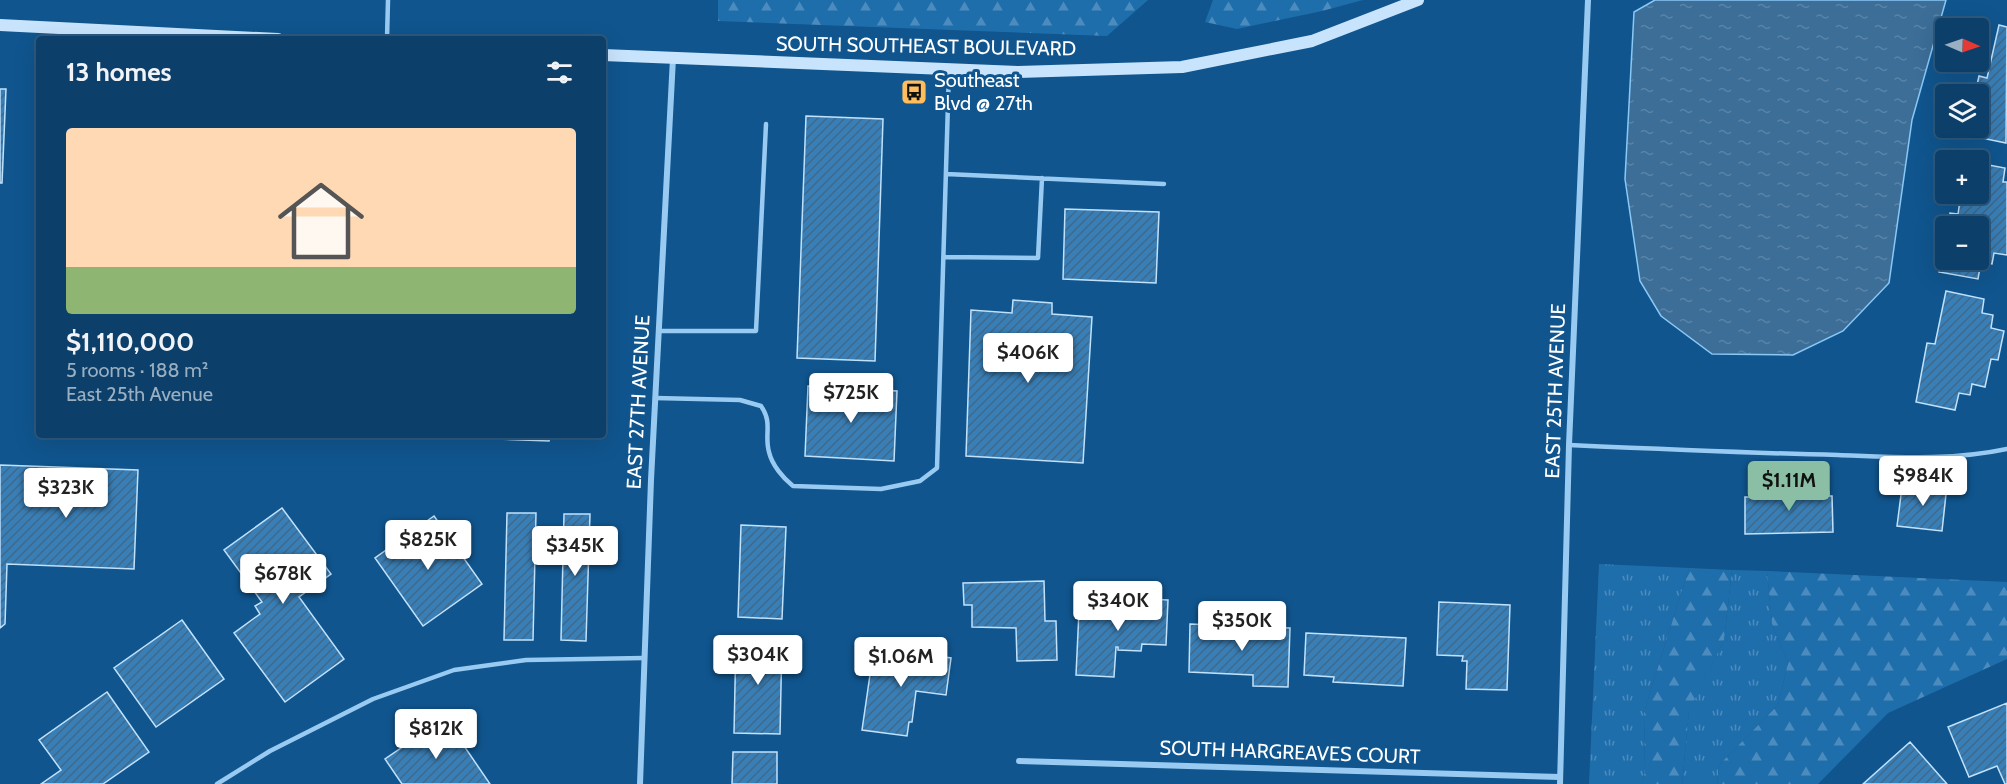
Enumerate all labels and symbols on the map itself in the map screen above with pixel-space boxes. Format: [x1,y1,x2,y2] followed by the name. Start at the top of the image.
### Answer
[1935,18,1989,72] north arrow
[776,31,1076,61] street label: SOUTH SOUTHEAST BOULEVARD
[934,68,1033,115] place label: Southeast Blvd @ 27th
[899,77,929,107] bus stop icon: Southeast Blvd @ 27th
[1540,303,1570,479] street label: EAST 25TH AVENUE
[621,314,655,490] street label: EAST 27TH AVENUE
[986,333,1070,384] pin: $406K
[809,373,893,424] pin: $725K
[1881,456,1965,507] pin: $984K
[1740,461,1838,512] pin: $1.11M
[24,468,108,519] pin: $323K
[386,520,470,571] pin: $825K
[533,526,617,577] pin: $345K
[241,554,325,605] pin: $678K
[1076,581,1160,632] pin: $340K
[1200,601,1284,652] pin: $350K
[716,635,800,686] pin: $304K
[852,637,950,688] pin: $1.06M
[394,709,478,760] pin: $812K
[1159,735,1421,769] street label: SOUTH HARGREAVES COURT

